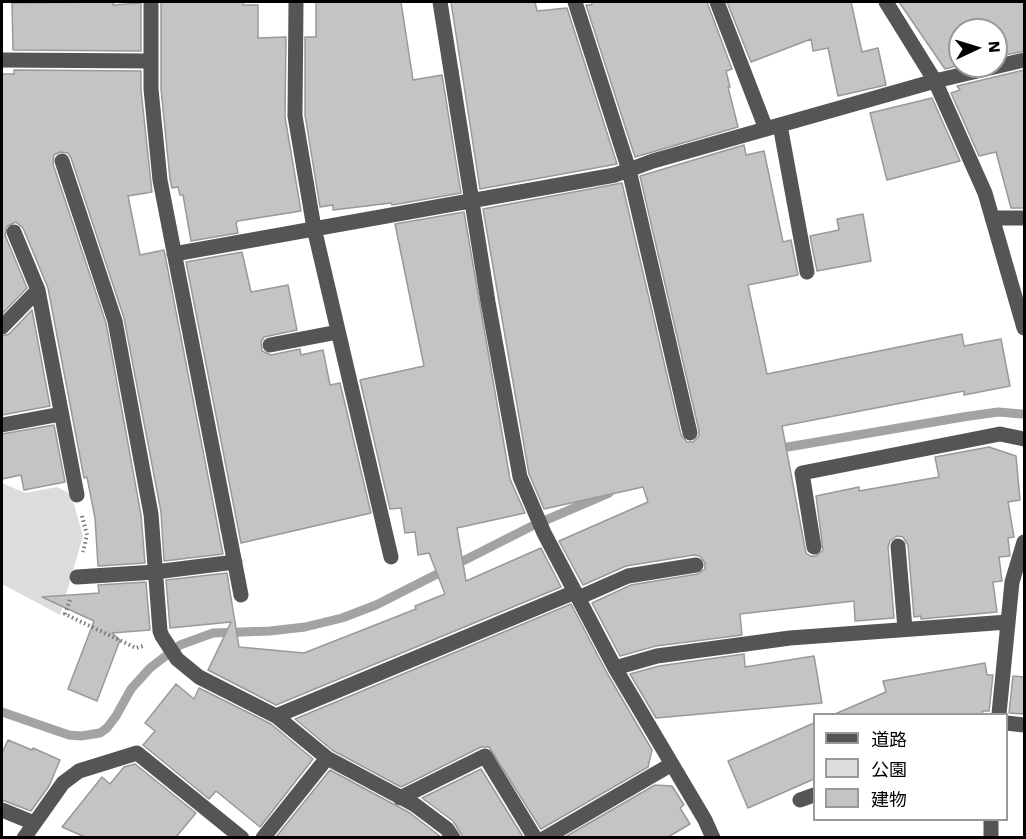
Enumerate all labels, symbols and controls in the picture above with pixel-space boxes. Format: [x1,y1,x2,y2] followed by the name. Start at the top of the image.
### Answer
[948,18,1008,78] north arrow
[985,40,1004,53] text: N
[813,713,1008,821] legend
[871,729,907,750] text: 道路
[871,759,907,780] text: 公園
[871,789,907,810] text: 建物

